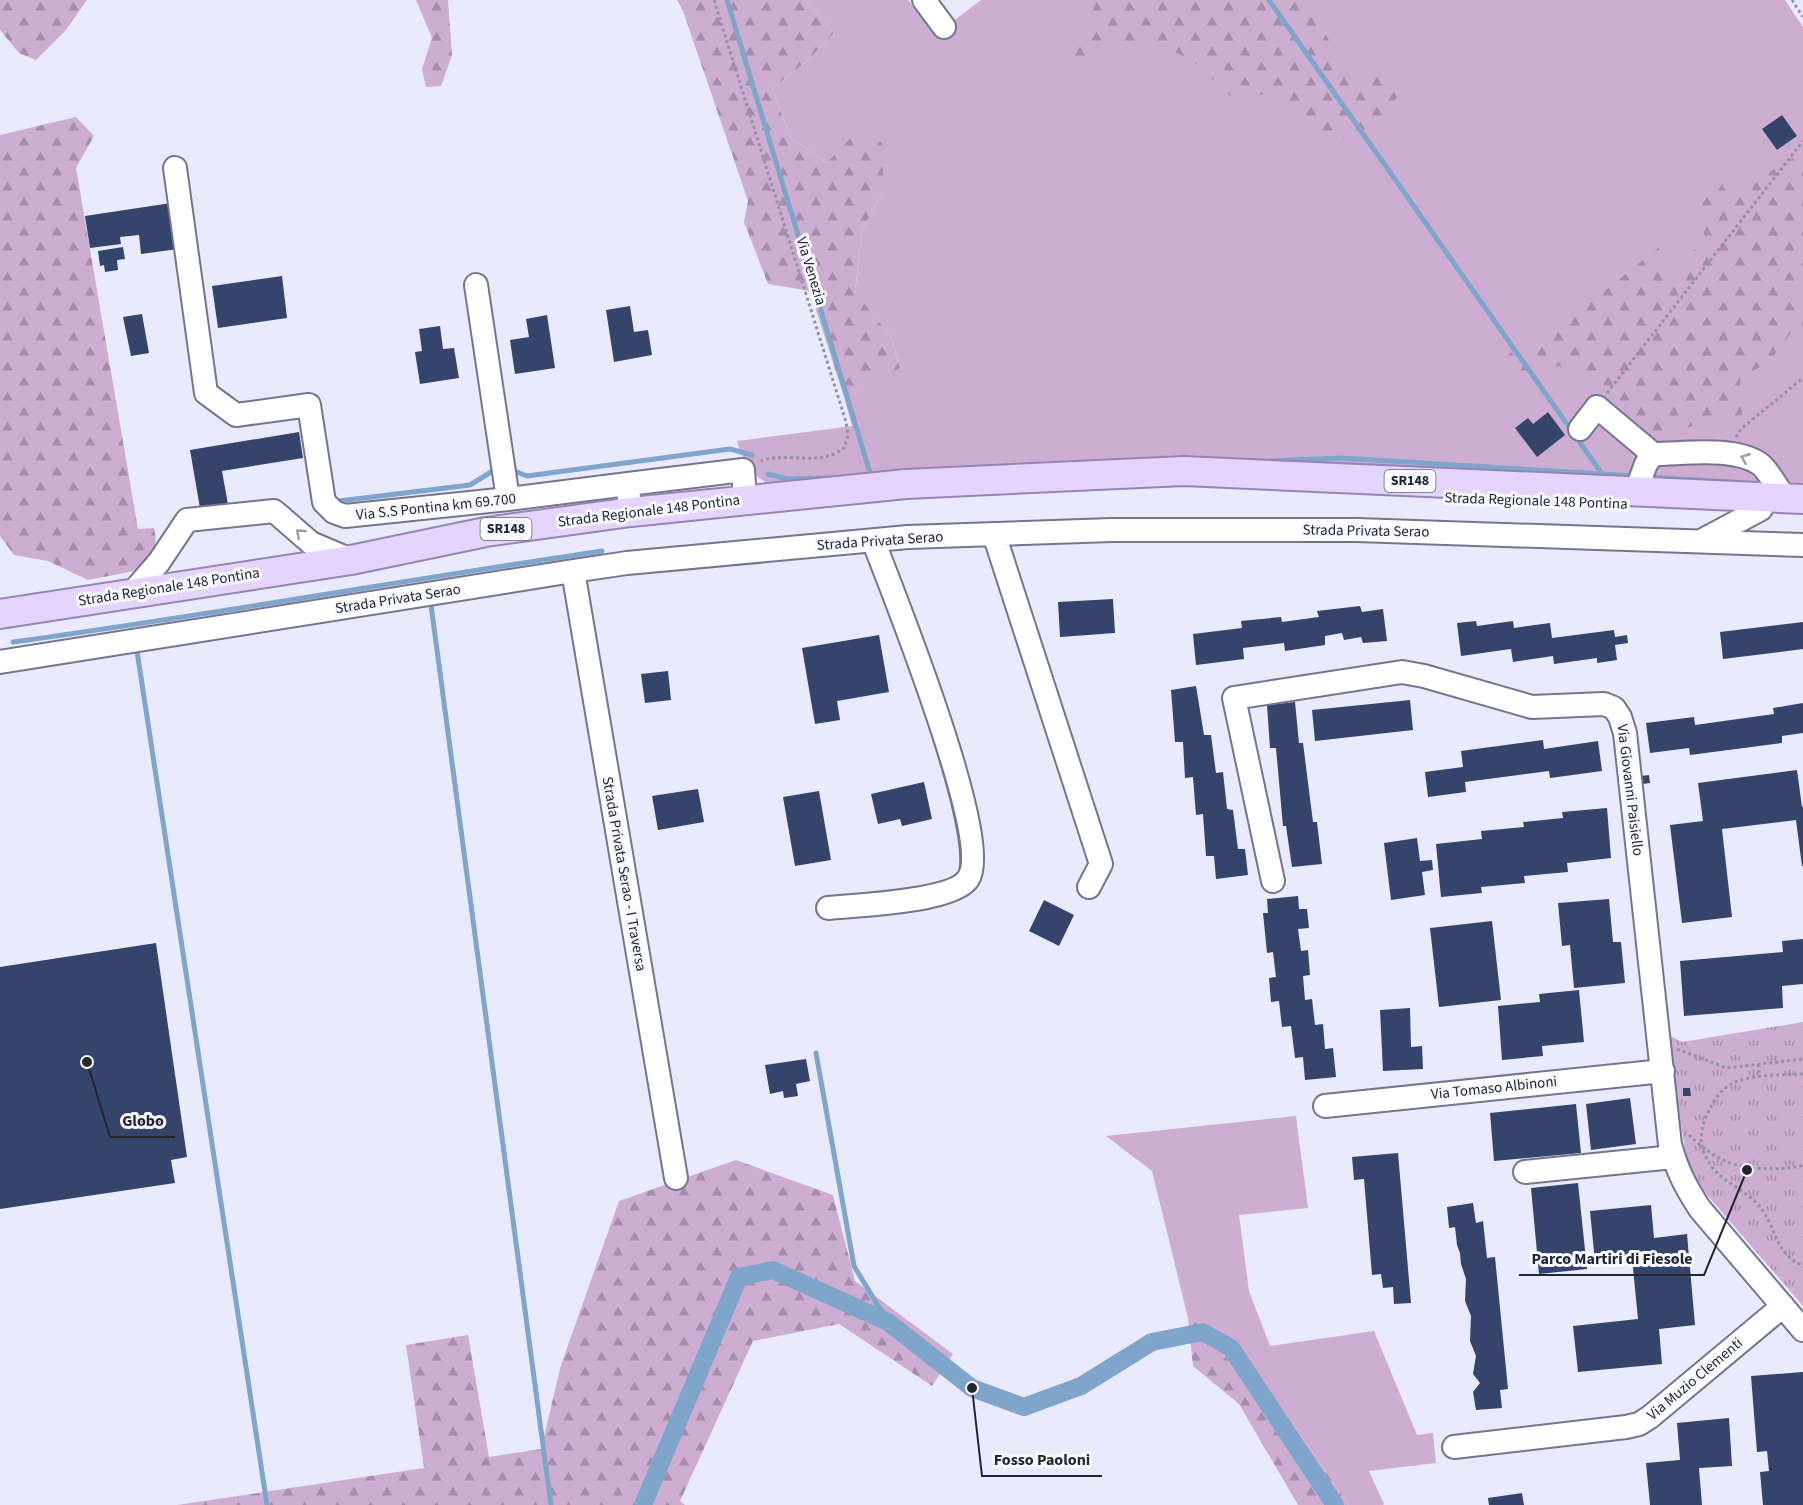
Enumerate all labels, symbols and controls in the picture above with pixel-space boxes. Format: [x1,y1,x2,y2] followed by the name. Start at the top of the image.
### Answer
[791,234,831,308] street label: Via Venezia
[1740,453,1751,465] one-way arrow
[1384,470,1436,492] road number: SR148
[1444,487,1628,515] street label: Strada Regionale 148 Pontina
[355,488,517,526] street label: Via S.S Pontina km 69.700
[557,489,741,533] street label: Strada Regionale 148 Pontina
[480,518,532,540] road number: SR148
[1302,519,1430,543] street label: Strada Privata Serao
[816,526,944,556] street label: Strada Privata Serao
[296,529,307,540] one-way arrow
[77,562,261,612] street label: Strada Regionale 148 Pontina
[334,579,462,619] street label: Strada Privata Serao
[1611,723,1649,857] street label: Via Giovanni Paisiello
[597,775,651,973] street label: Strada Privata Serao - I Traversa
[1430,1071,1558,1105] street label: Via Tomaso Albinoni
[110,1103,175,1137] callout: Globo
[122,1110,164,1132] text: Globo
[1519,1241,1704,1275] callout: Parco Martiri di Fiesole
[1532,1248,1693,1270] text: Parco Martiri di Fiesole
[1643,1333,1747,1425] street label: Via Muzio Clementi
[982,1442,1102,1476] callout: Fosso Paoloni
[994,1449,1090,1471] text: Fosso Paoloni

